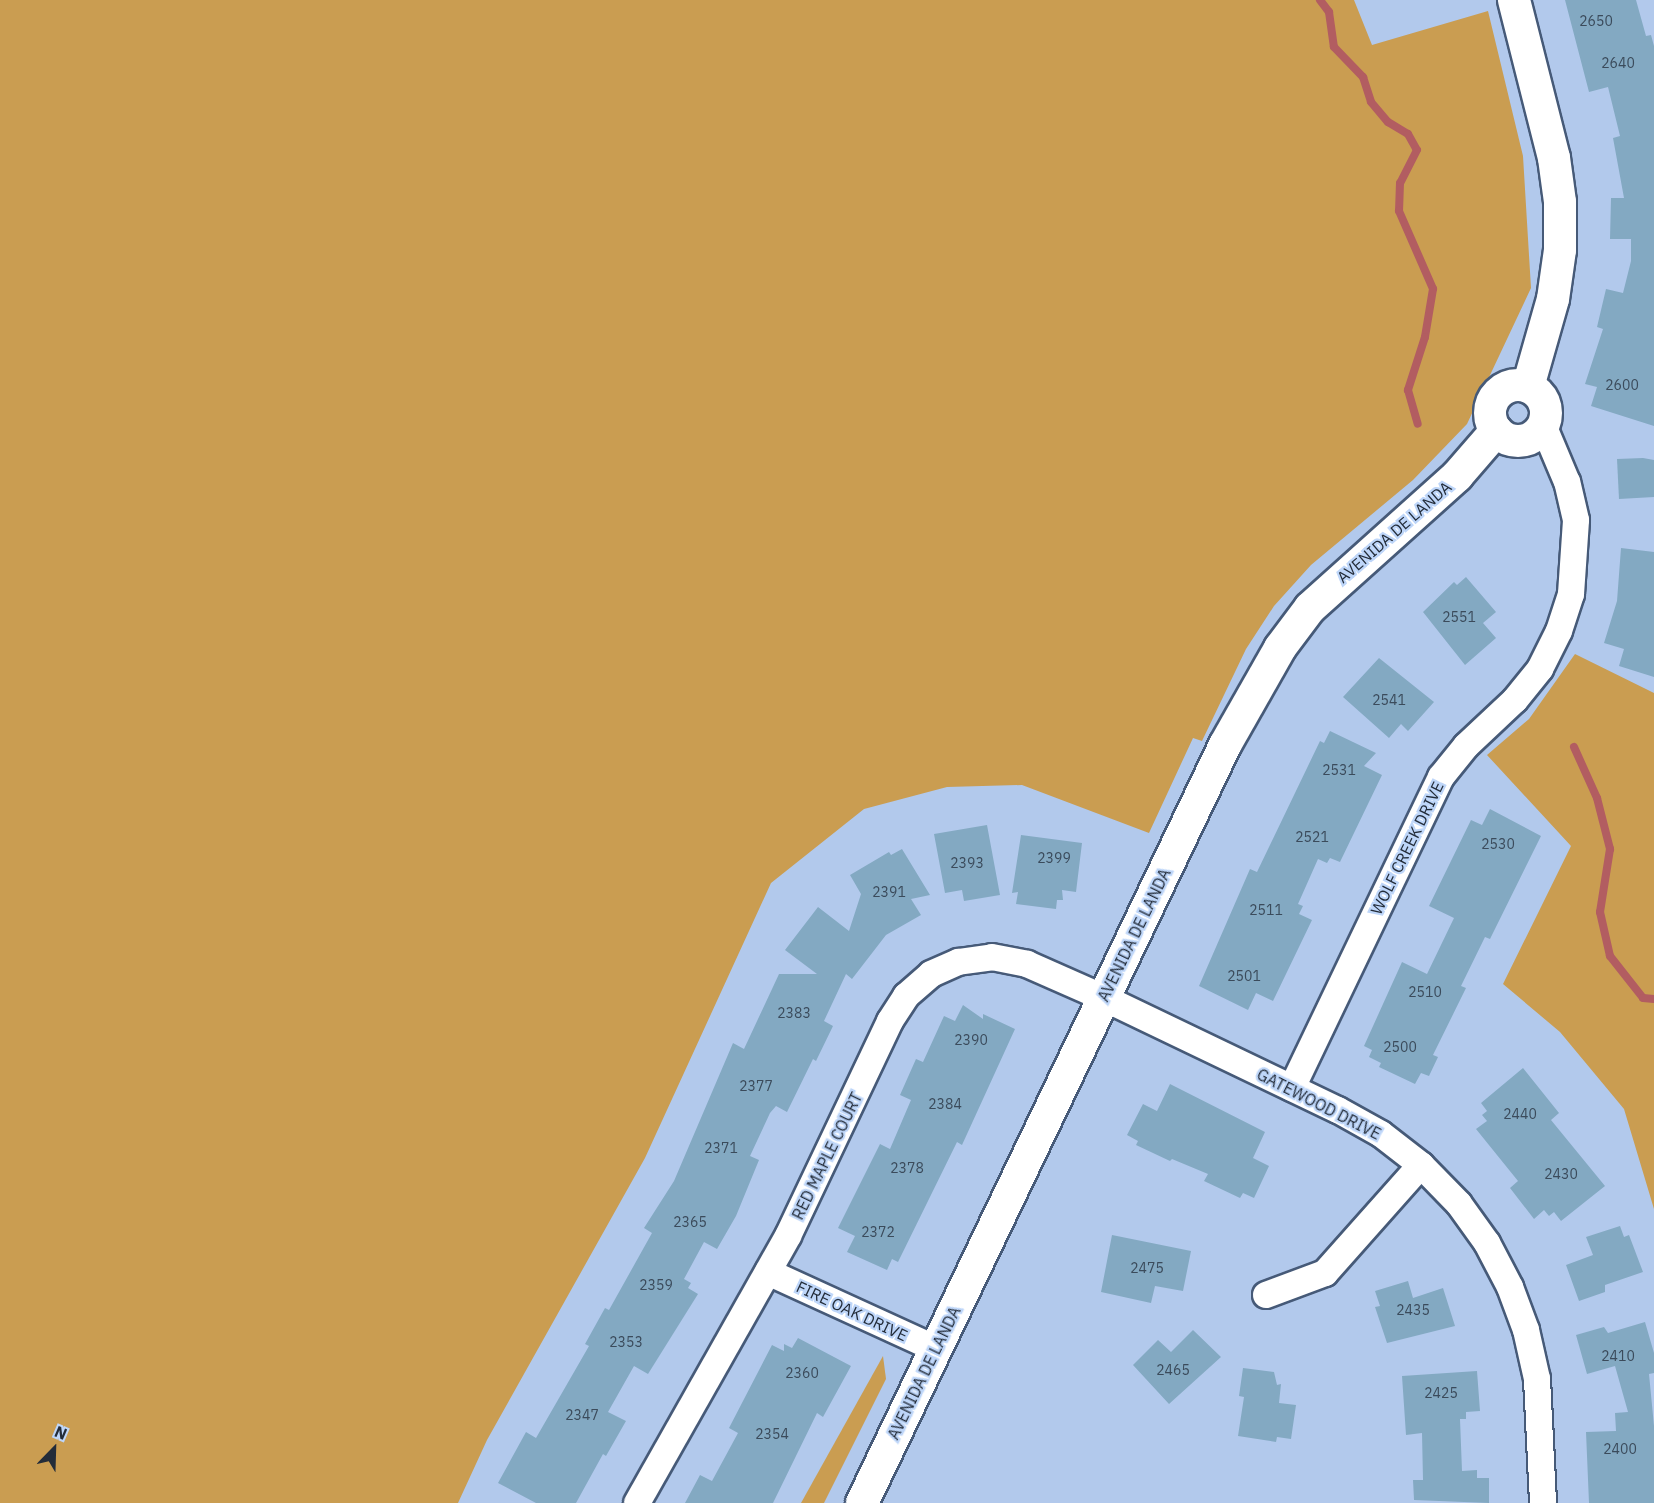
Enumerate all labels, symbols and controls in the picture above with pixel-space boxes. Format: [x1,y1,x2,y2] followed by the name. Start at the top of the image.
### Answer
[1579,13,1613,29] house number: 2650
[1601,55,1635,71] house number: 2640
[1605,377,1639,393] house number: 2600
[1333,477,1455,587] street label: AVENIDA DE LANDA
[1442,609,1476,625] house number: 2551
[1372,692,1406,708] house number: 2541
[1322,762,1356,778] house number: 2531
[1366,778,1448,918] street label: WOLF CREEK DRIVE
[1295,829,1329,845] house number: 2521
[1481,836,1515,852] house number: 2530
[1037,850,1071,866] house number: 2399
[950,855,984,871] house number: 2393
[1093,865,1175,1005] street label: AVENIDA DE LANDA
[872,884,906,900] house number: 2391
[1249,902,1283,918] house number: 2511
[1227,968,1261,984] house number: 2501
[1408,984,1442,1000] house number: 2510
[777,1005,811,1021] house number: 2383
[954,1032,988,1048] house number: 2390
[1383,1039,1417,1055] house number: 2500
[1254,1064,1384,1144] street label: GATEWOOD DRIVE
[739,1078,773,1094] house number: 2377
[788,1089,866,1223] street label: RED MAPLE COURT
[928,1096,962,1112] house number: 2384
[1503,1106,1537,1122] house number: 2440
[704,1140,738,1156] house number: 2371
[890,1160,924,1176] house number: 2378
[1544,1166,1578,1182] house number: 2430
[673,1214,707,1230] house number: 2365
[861,1224,895,1240] house number: 2372
[1130,1260,1164,1276] house number: 2475
[639,1277,673,1293] house number: 2359
[793,1277,911,1345] street label: FIRE OAK DRIVE
[1396,1302,1430,1318] house number: 2435
[883,1303,965,1443] street label: AVENIDA DE LANDA
[609,1334,643,1350] house number: 2353
[1601,1348,1635,1364] house number: 2410
[1156,1362,1190,1378] house number: 2465
[785,1365,819,1381] house number: 2360
[1424,1385,1458,1401] house number: 2425
[565,1407,599,1423] house number: 2347
[24,1419,84,1479] north arrow
[52,1421,70,1444] text: N
[755,1426,789,1442] house number: 2354
[1603,1441,1637,1457] house number: 2400

